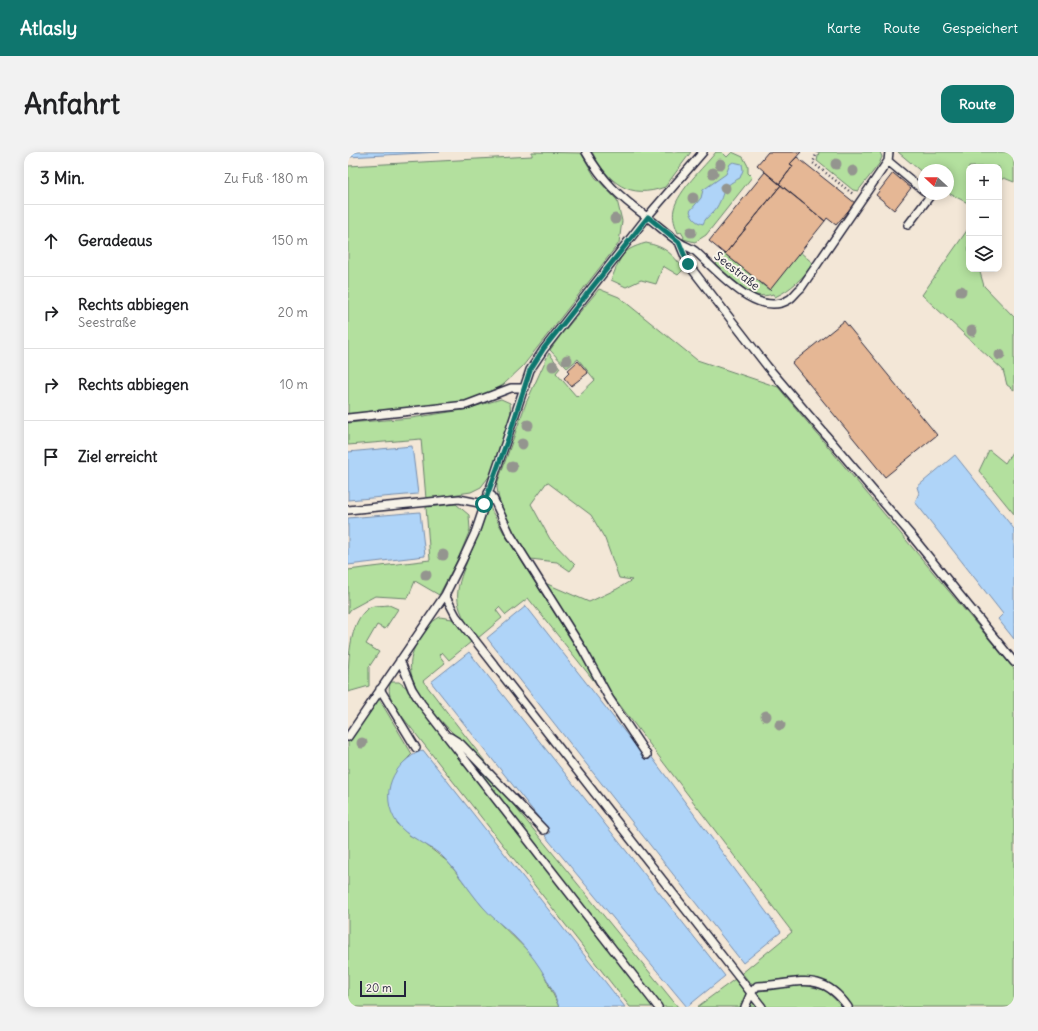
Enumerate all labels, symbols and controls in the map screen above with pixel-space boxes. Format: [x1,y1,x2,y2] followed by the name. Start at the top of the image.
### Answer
[20,16,77,40] text: Atlasly
[827,19,861,37] text: Karte
[883,19,920,37] text: Route
[942,19,1018,37] text: Gespeichert
[941,85,1014,123] button: Route
[24,86,120,122] text: Anfahrt
[918,164,954,200] north arrow
[966,164,1002,272] map controls
[966,164,1002,200] button: +
[40,167,85,189] text: 3 Min.
[224,170,308,187] text: Zu Fuß · 180 m
[966,200,1002,236] button: −
[40,230,62,252] icon: ahead
[78,231,152,250] text: Geradeaus
[272,232,308,249] text: 150 m
[966,236,1002,272] button: layers
[712,248,763,293] street label: Seestraße
[679,255,697,273] route end
[78,295,189,314] text: Rechts abbiegen
[40,302,62,324] icon: right
[278,304,308,321] text: 20 m
[78,314,136,331] text: Seestraße
[40,374,62,396] icon: right
[78,375,189,394] text: Rechts abbiegen
[280,376,308,393] text: 10 m
[40,446,62,468] icon: arrive
[78,447,157,466] text: Ziel erreicht
[475,495,493,513] route start
[360,979,406,998] scale bar
[366,981,392,995] text: 20 m

